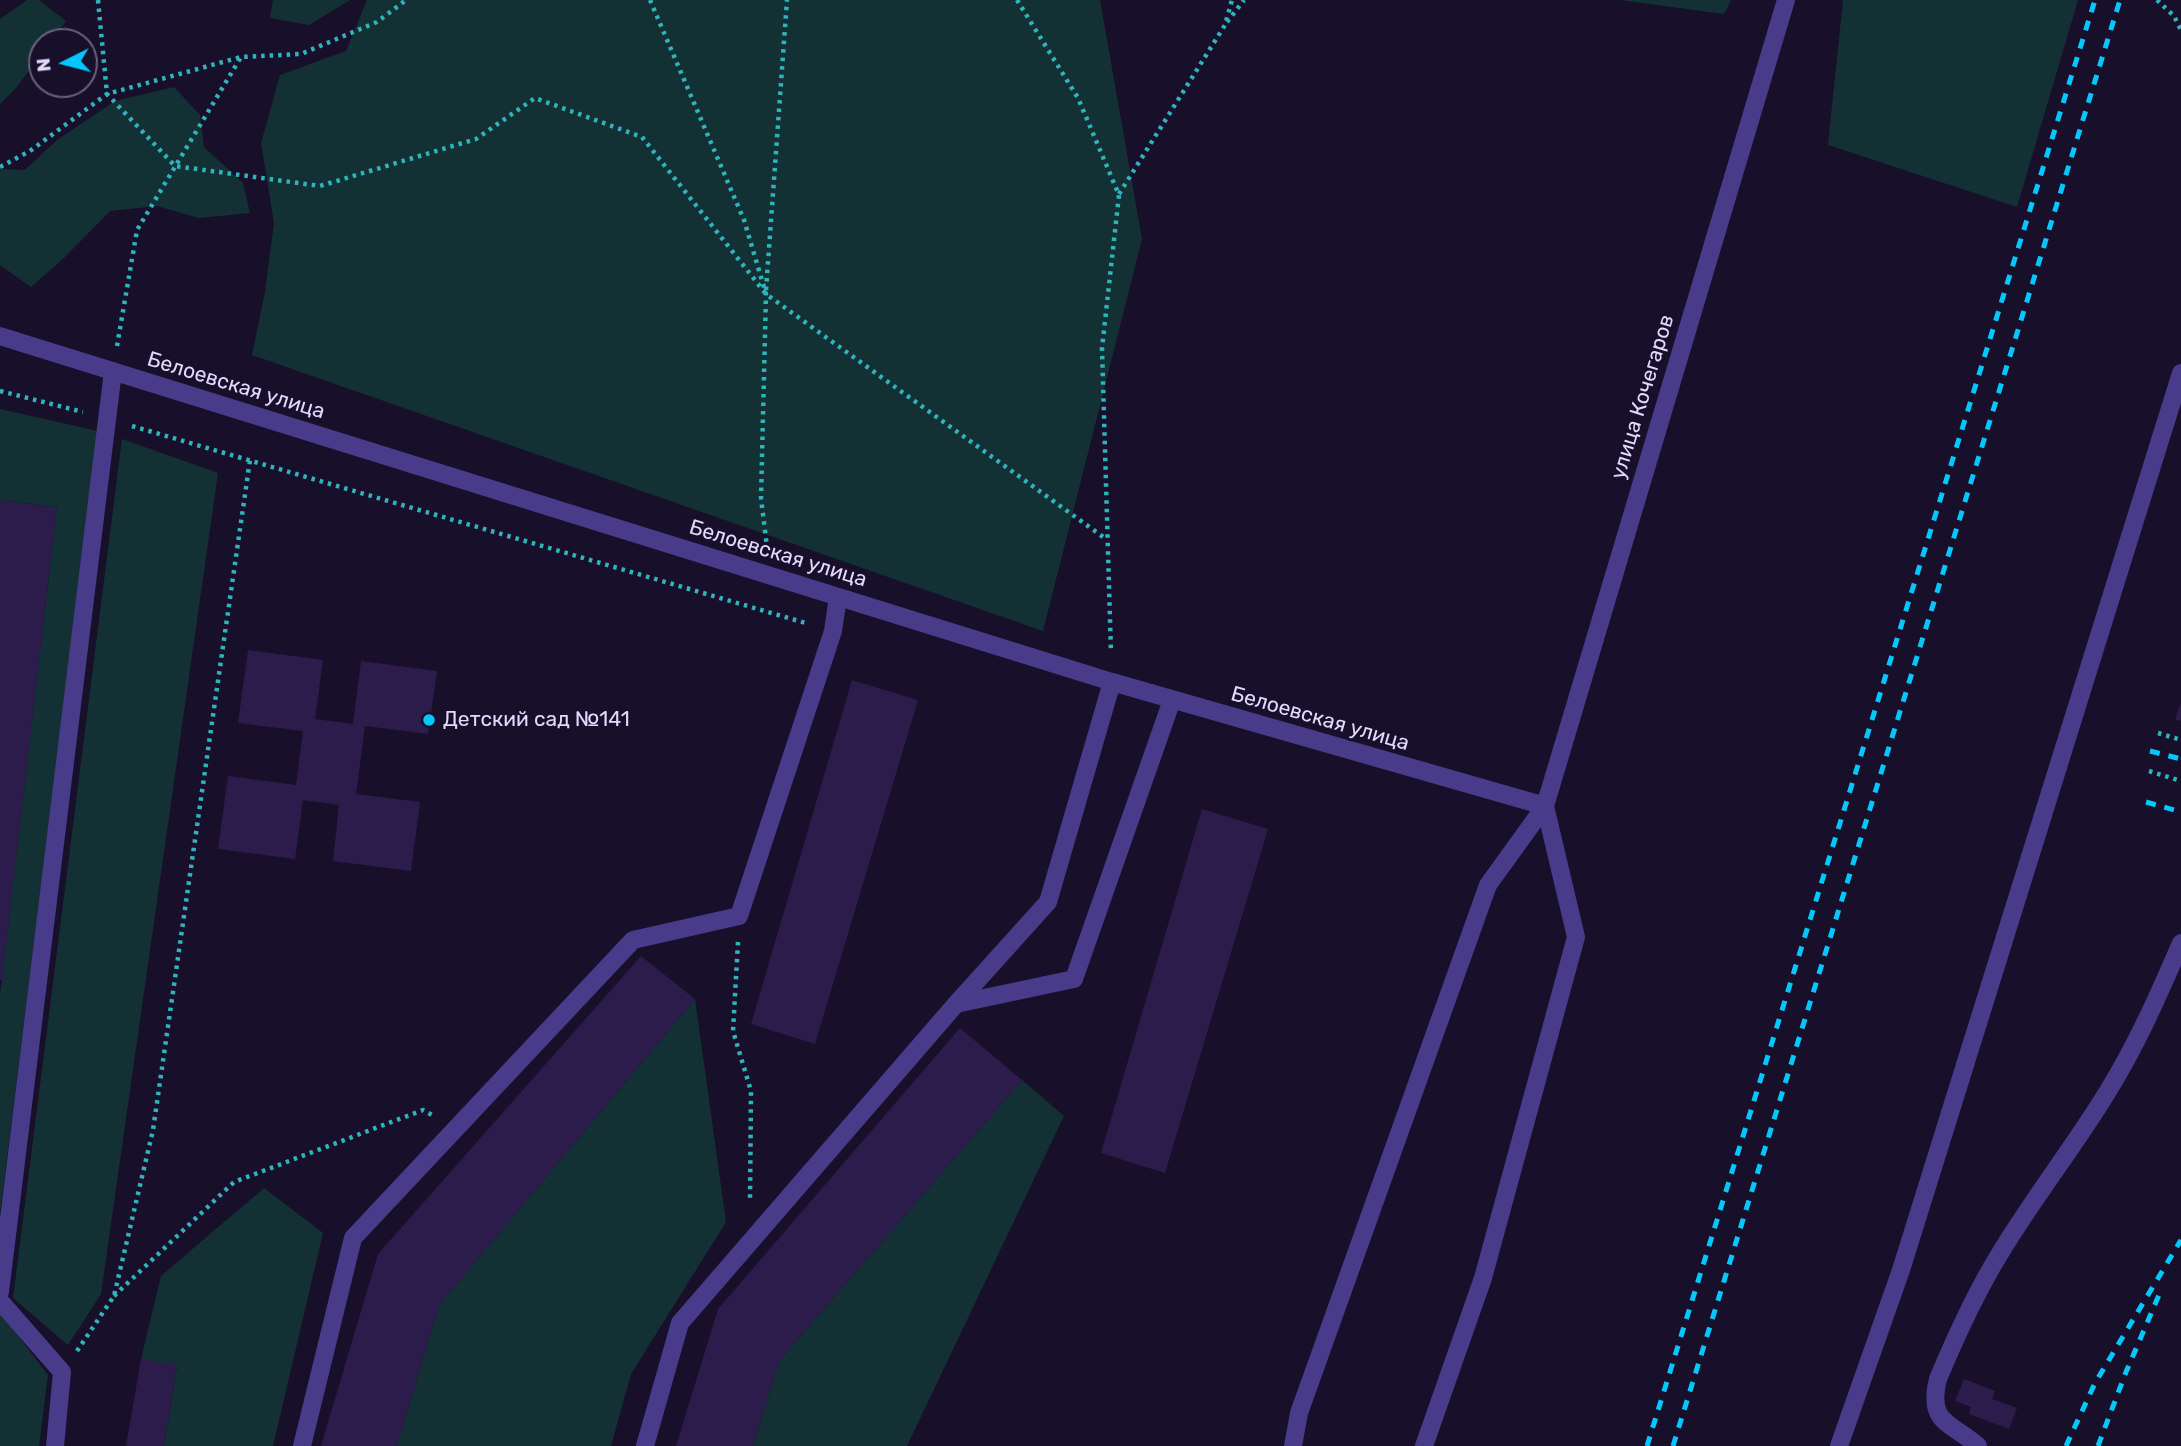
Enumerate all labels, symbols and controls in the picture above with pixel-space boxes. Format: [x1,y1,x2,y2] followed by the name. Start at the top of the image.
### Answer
[28,28,98,98] north arrow
[31,57,56,73] text: N
[1606,312,1680,482] street label: улица Кочегаров
[144,347,328,425] street label: Белоевская улица
[686,515,870,593] street label: Белоевская улица
[1228,681,1412,757] street label: Белоевская улица
[443,707,630,733] place label: Детский сад №141
[421,712,437,728] marker: Детский сад №141

